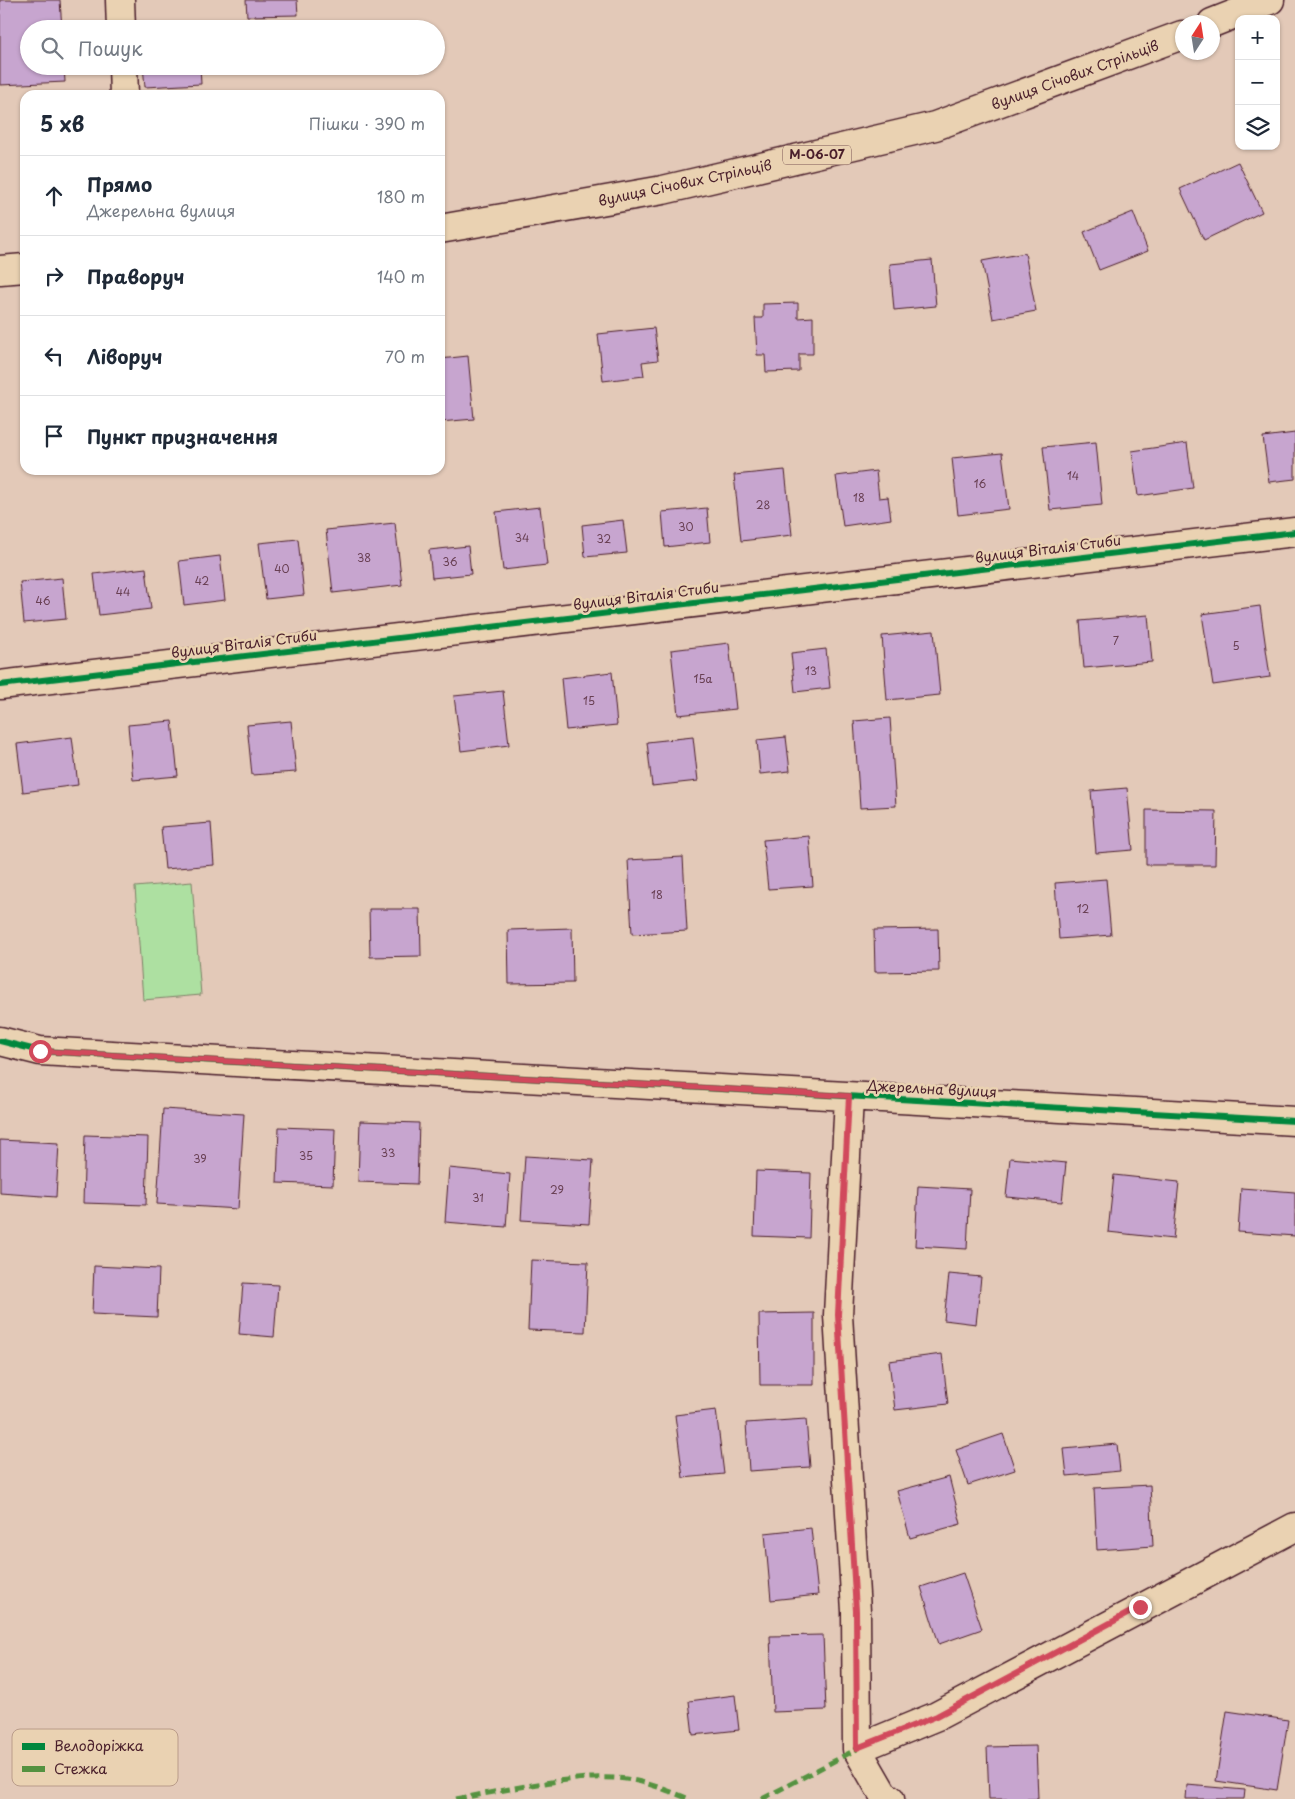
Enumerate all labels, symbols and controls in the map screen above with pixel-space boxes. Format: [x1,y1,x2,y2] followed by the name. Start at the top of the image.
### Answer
[1175,15,1220,60] north arrow
[1235,15,1280,150] map controls
[1235,15,1280,60] button: +
[20,20,445,75] search box
[38,34,66,62] icon: search
[78,34,143,62] text: Пошук
[988,34,1162,115] street label: вулиця Січових Стрільців
[1235,60,1280,105] button: −
[1235,105,1280,150] button: layers
[40,107,84,139] text: 5 хв
[309,111,425,135] text: Пішки · 390 m
[783,146,851,164] road number: М-06-07
[596,154,774,211] street label: вулиця Січових Стрільців
[87,170,152,198] text: Прямо
[40,182,68,210] icon: ahead
[377,184,425,208] text: 180 m
[87,198,235,222] text: Джерельна вулиця
[40,262,68,290] icon: right
[87,262,184,290] text: Праворуч
[377,264,425,288] text: 140 m
[40,342,68,370] icon: left
[87,342,163,370] text: Ліворуч
[385,344,425,368] text: 70 m
[40,422,68,450] icon: arrive
[87,422,278,450] text: Пункт призначення
[1067,467,1079,484] house number: 14
[974,475,987,492] house number: 16
[853,489,865,506] house number: 18
[756,496,770,513] house number: 28
[678,518,694,535] house number: 30
[515,529,529,546] house number: 34
[974,529,1122,568] street label: вулиця Віталія Стиби
[597,530,612,547] house number: 32
[357,549,371,566] house number: 38
[443,553,458,570] house number: 36
[274,560,290,577] house number: 40
[195,572,210,589] house number: 42
[572,576,720,615] street label: вулиця Віталія Стиби
[116,583,130,600] house number: 44
[36,592,51,609] house number: 46
[170,624,318,663] street label: вулиця Віталія Стиби
[1113,632,1119,649] house number: 7
[1232,637,1240,654] house number: 5
[805,662,817,679] house number: 13
[694,670,713,687] house number: 15а
[583,692,595,709] house number: 15
[651,886,663,903] house number: 18
[1077,900,1090,917] house number: 12
[29,1040,52,1063] route start
[866,1075,997,1102] street label: Джерельна вулиця
[381,1144,395,1161] house number: 33
[299,1147,313,1164] house number: 35
[193,1150,207,1167] house number: 39
[550,1181,564,1198] house number: 29
[472,1189,484,1206] house number: 31
[1129,1596,1152,1619] route end
[12,1729,178,1786] legend
[54,1735,144,1756] text: Велодоріжка
[54,1758,107,1779] text: Стежка

